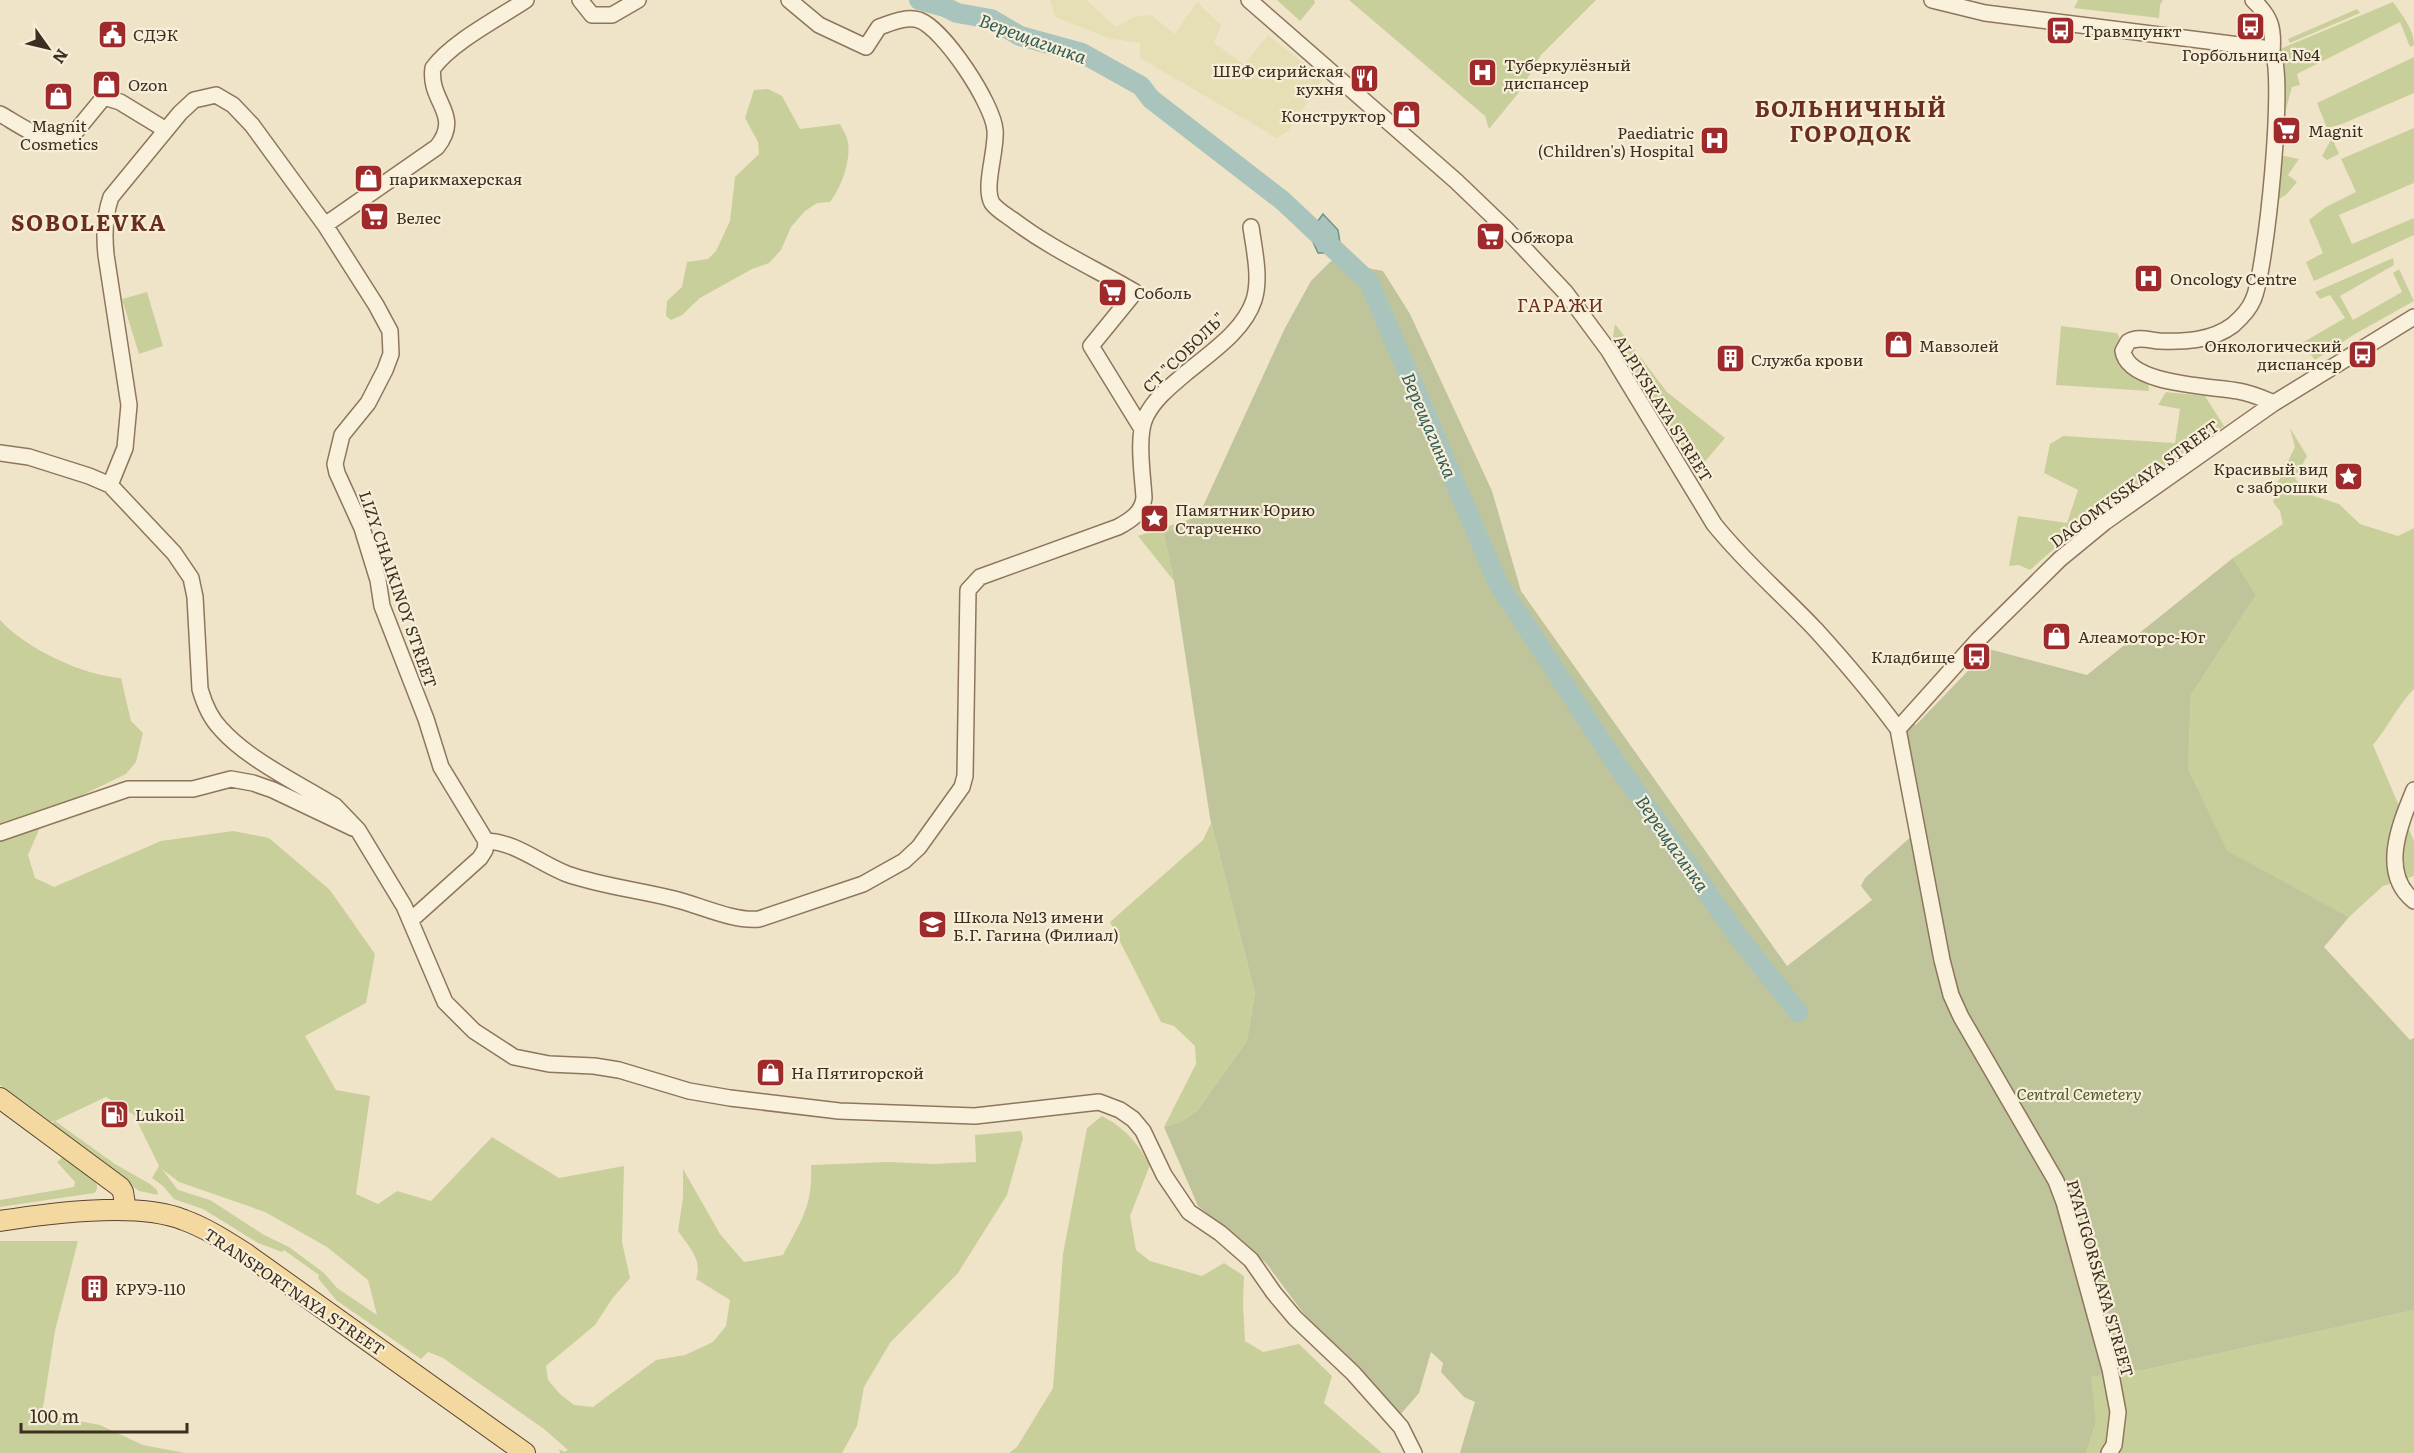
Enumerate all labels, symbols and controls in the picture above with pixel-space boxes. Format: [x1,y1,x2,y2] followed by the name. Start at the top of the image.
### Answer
[976,6,1091,70] water label: Верещагинка
[2235,10,2267,42] bus stop icon: Горбольница №4
[2045,14,2077,46] bus stop icon: Травмпункт
[18,18,78,78] north arrow
[96,18,128,50] public building icon: СДЭК
[2082,18,2182,42] place label: Травмпункт
[133,22,178,46] place label: СДЭК
[2182,42,2320,66] place label: Горбольница №4
[48,45,75,69] text: N
[1504,52,1631,94] place label: Туберкулёзный диспансер
[1467,57,1499,89] hospital icon: Туберкулёзный диспансер
[1212,58,1344,100] place label: ШЕФ сирийская кухня
[1349,63,1381,95] restaurant icon: ШЕФ сирийская кухня
[91,68,123,100] shop icon: Ozon
[128,72,168,96] place label: Ozon
[43,81,75,113] shop icon: Magnit Cosmetics
[1754,91,1948,149] district label: БОЛЬНИЧНЫЙ ГОРОДОК
[1391,99,1423,131] shop icon: Конструктор
[1281,103,1386,127] place label: Конструктор
[20,113,98,155] place label: Magnit Cosmetics
[2271,114,2303,146] supermarket icon: Magnit
[2308,118,2364,142] place label: Magnit
[1538,120,1694,162] place label: Paediatric (Children's) Hospital
[1699,125,1731,157] hospital icon: Paediatric (Children's) Hospital
[352,162,384,194] shop icon: парикмахерская
[389,166,522,190] place label: парикмахерская
[359,201,391,233] supermarket icon: Велес
[11,205,167,238] district label: SOBOLEVKA
[396,205,441,229] place label: Велес
[1474,220,1506,252] supermarket icon: Обжора
[1511,224,1574,248] place label: Обжора
[2133,262,2165,294] hospital icon: Oncology Centre
[2170,266,2297,290] place label: Oncology Centre
[1097,276,1129,308] supermarket icon: Соболь
[1134,280,1192,304] place label: Соболь
[1517,291,1605,318] district label: ГАРАЖИ
[1136,306,1230,398] street label: СТ "СОБОЛЬ"
[1882,329,1914,361] shop icon: Мавзолей
[1609,330,1719,486] street label: ALPIYSKAYA STREET
[1919,333,1999,357] place label: Мавзолей
[2205,333,2342,375] place label: Онкологический диспансер
[2347,338,2379,370] bus stop icon: Онкологический диспансер
[1714,343,1746,375] building icon: Служба крови
[1751,347,1863,371] place label: Служба крови
[1396,368,1465,483] water label: Верещагинка
[2045,413,2224,553] street label: DAGOMYSSKAYA STREET
[2213,456,2328,498] place label: Красивый вид с заброшки
[2333,461,2365,493] place icon: Красивый вид с заброшки
[354,487,444,691] street label: LIZY CHAIKINOY STREET
[1175,497,1315,539] place label: Памятник Юрию Старченко
[1138,502,1170,534] place icon: Памятник Юрию Старченко
[2041,620,2073,652] shop icon: Алеамоторс-Юг
[2078,624,2206,648] place label: Алеамоторс-Юг
[1960,640,1992,672] bus stop icon: Кладбище
[1871,644,1955,668] place label: Кладбище
[1630,789,1717,897] water label: Верещагинка
[953,904,1119,946] place label: Школа №13 имени Б.Г. Гагина (Филиал)
[916,909,948,941] school or university icon: Школа №13 имени Б.Г. Гагина (Филиал)
[754,1056,786,1088] shop icon: На Пятигорской
[791,1060,924,1084] place label: На Пятигорской
[2016,1081,2142,1105] park label: Central Cemetery
[98,1098,130,1130] fuel station icon: Lukoil
[135,1102,185,1126] place label: Lukoil
[2061,1177,2141,1380] street label: PYATIGORSKAYA STREET
[200,1221,390,1361] street label: TRANSPORTNAYA STREET
[78,1272,110,1304] building icon: КРУЭ-110
[115,1276,186,1300] place label: КРУЭ-110
[21,1396,188,1434] scale bar
[30,1402,79,1429] text: 100 m

